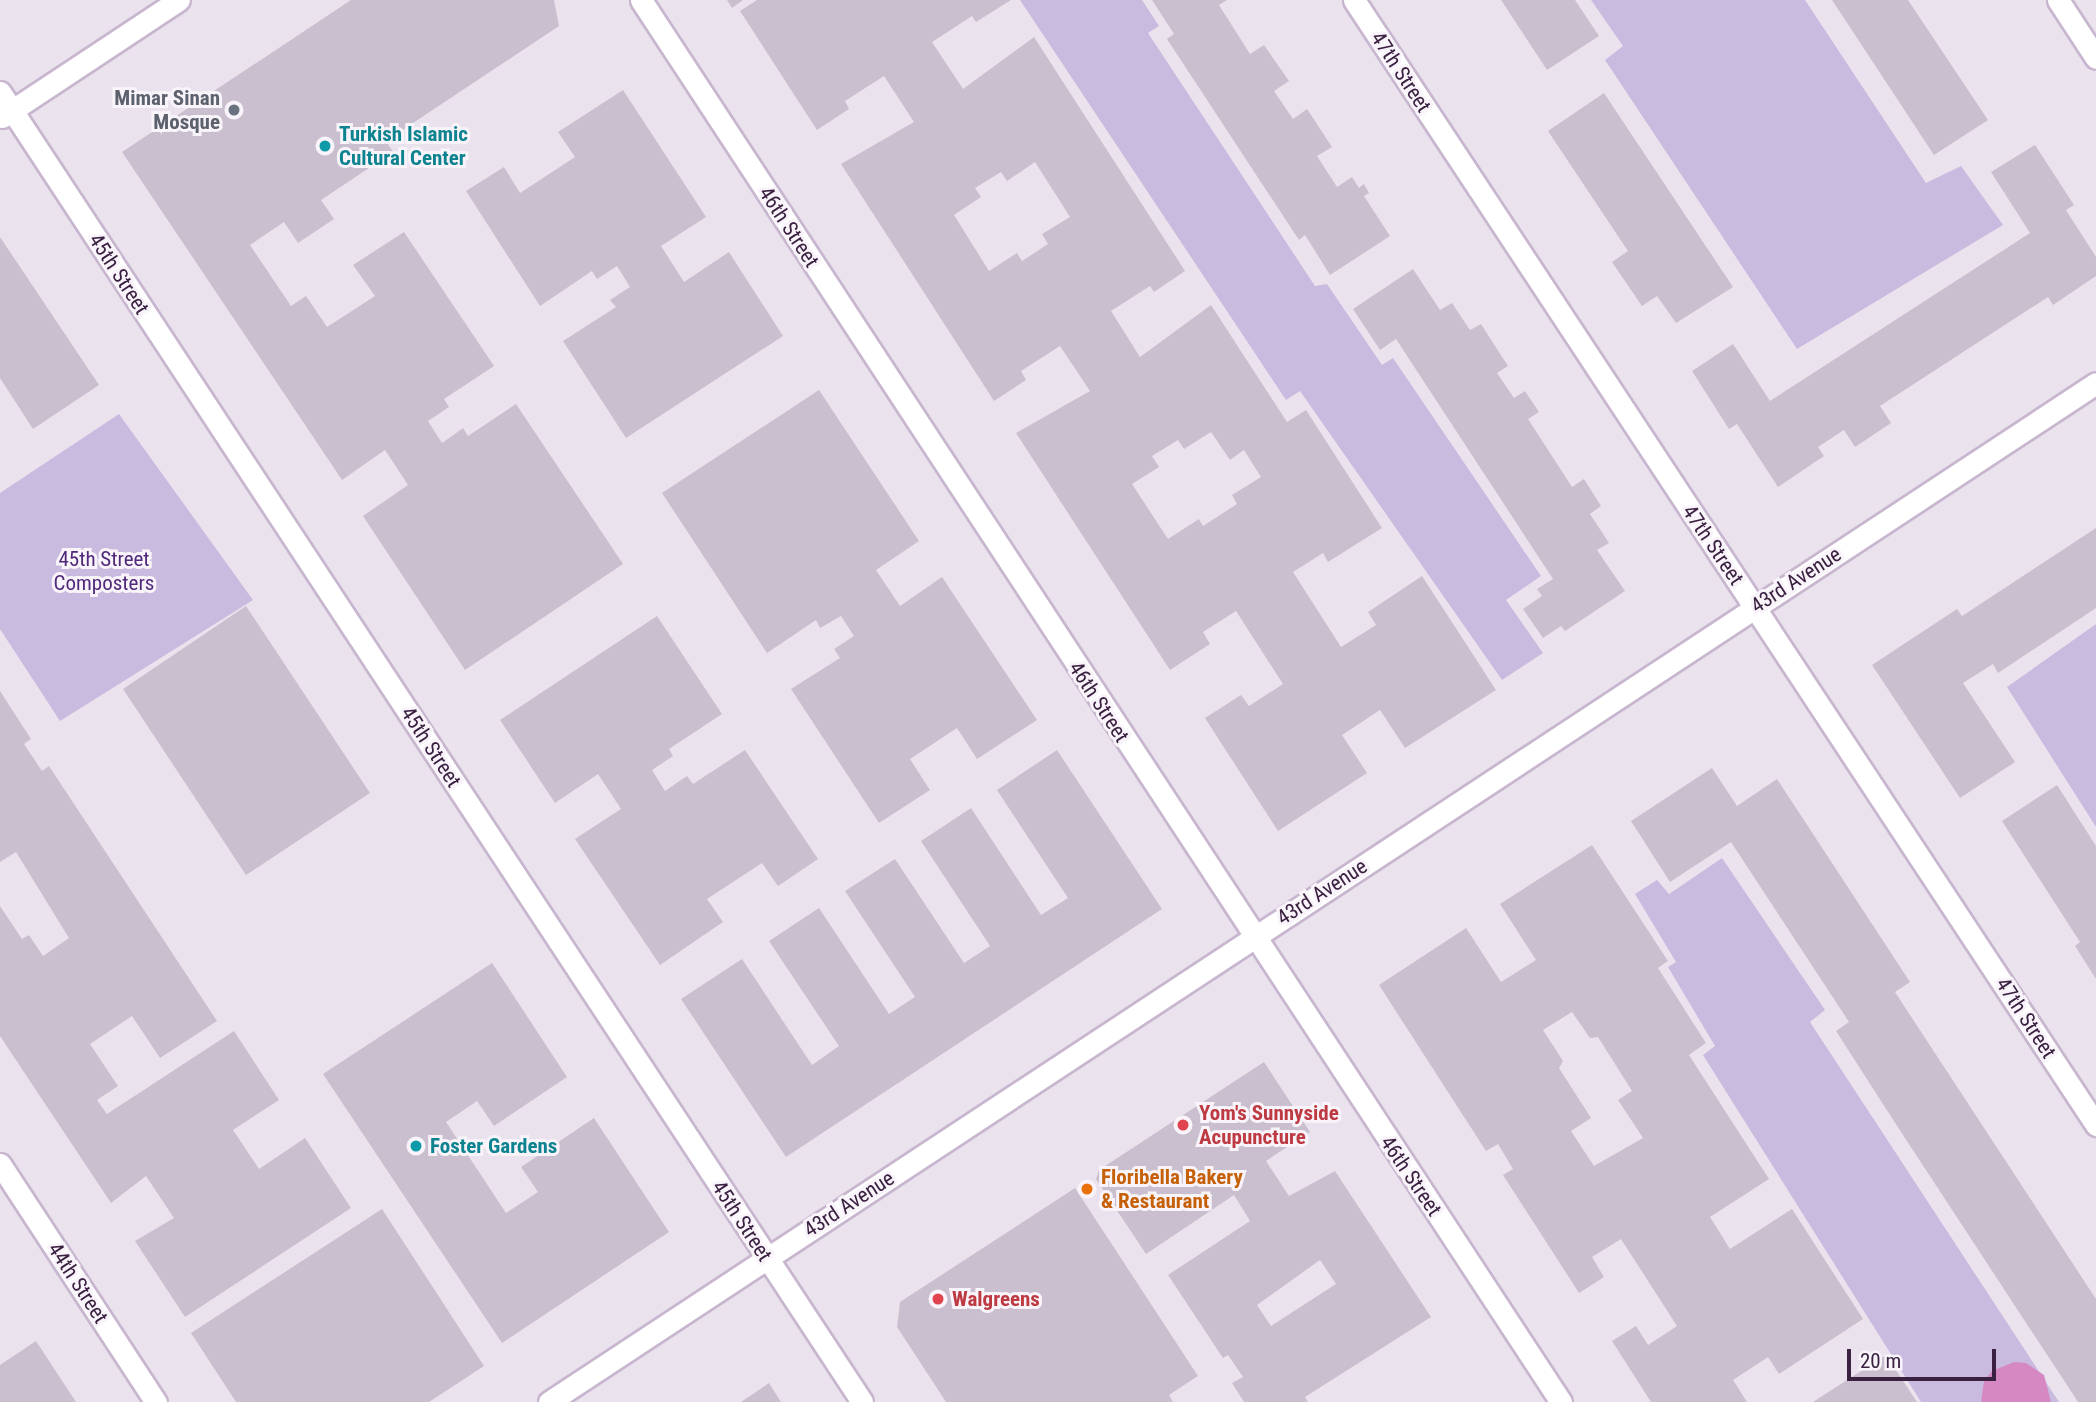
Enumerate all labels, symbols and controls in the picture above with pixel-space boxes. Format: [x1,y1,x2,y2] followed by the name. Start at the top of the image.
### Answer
[1366,27,1436,117] street label: 47th Street
[114,85,220,135] place label: Mimar Sinan Mosque
[226,102,242,118] marker: Mimar Sinan Mosque
[339,121,468,171] place label: Turkish Islamic Cultural Center
[317,138,333,154] marker: Turkish Islamic Cultural Center
[754,182,824,272] street label: 46th Street
[84,229,154,319] street label: 45th Street
[1677,500,1749,590] street label: 47th Street
[1746,541,1846,619] street label: 43rd Avenue
[54,546,154,596] park label: 45th Street Composters
[1064,657,1134,747] street label: 46th Street
[396,702,466,792] street label: 45th Street
[1272,853,1372,931] street label: 43rd Avenue
[1991,973,2061,1063] street label: 47th Street
[1199,1100,1339,1150] place label: Yom's Sunnyside Acupuncture
[1173,1115,1193,1135] marker: Yom's Sunnyside Acupuncture
[1375,1131,1447,1221] street label: 46th Street
[430,1133,557,1159] place label: Foster Gardens
[408,1138,424,1154] marker: Foster Gardens
[1101,1164,1243,1214] place label: Floribella Bakery & Restaurant
[799,1165,899,1243] street label: 43rd Avenue
[707,1176,777,1266] street label: 45th Street
[1079,1181,1095,1197] marker: Floribella Bakery & Restaurant
[43,1238,113,1328] street label: 44th Street
[952,1286,1040,1312] place label: Walgreens
[930,1291,946,1307] marker: Walgreens
[1851,1336,2000,1380] scale bar
[1860,1349,1901,1373] text: 20 m

